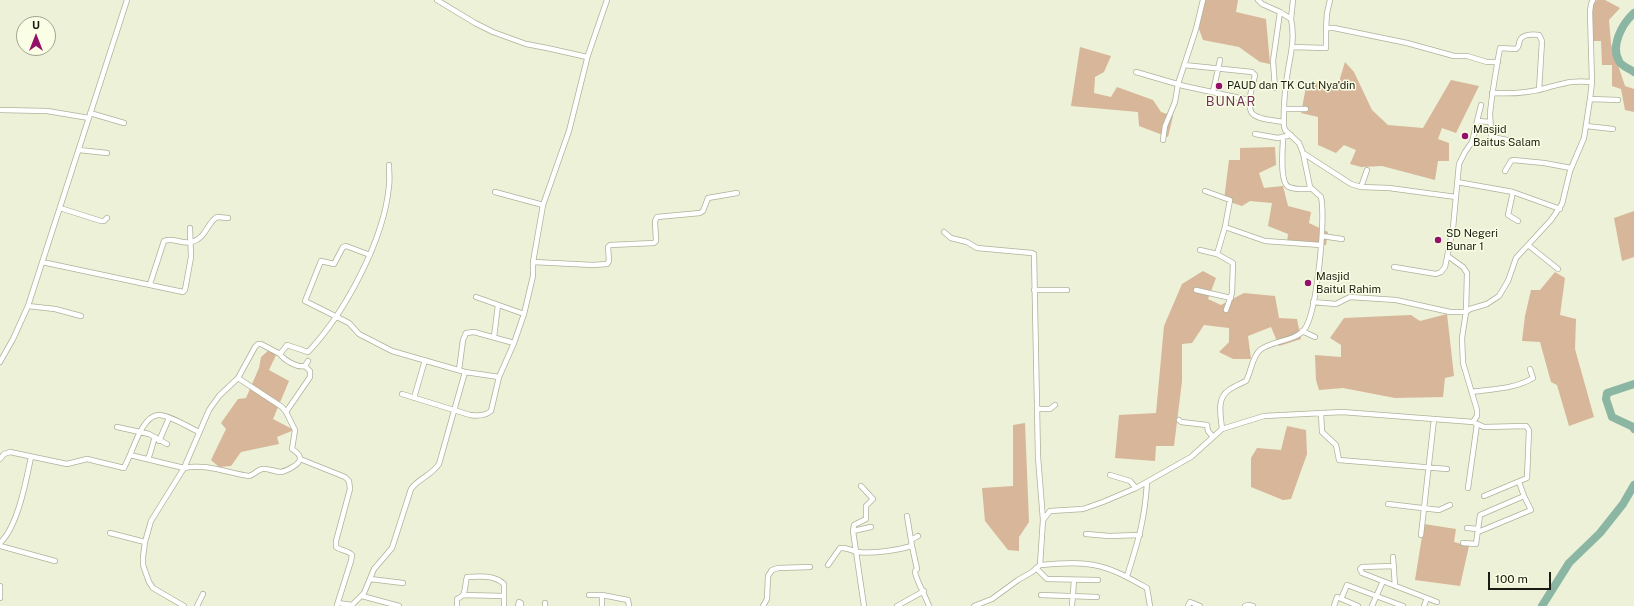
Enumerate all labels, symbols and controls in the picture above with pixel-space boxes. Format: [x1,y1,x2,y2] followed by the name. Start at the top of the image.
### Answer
[16,16,56,56] north arrow
[32,19,40,31] text: U
[1227,79,1355,93] place label: PAUD dan TK Cut Nya'din
[1214,81,1224,91] marker: PAUD dan TK Cut Nya'din
[1206,94,1256,110] district label: BUNAR
[1473,123,1540,149] place label: Masjid Baitus Salam
[1460,131,1470,141] marker: Masjid Baitus Salam
[1446,227,1498,253] place label: SD Negeri Bunar 1
[1433,235,1443,245] marker: SD Negeri Bunar 1
[1316,270,1381,296] place label: Masjid Baitul Rahim
[1303,278,1313,288] marker: Masjid Baitul Rahim
[1490,564,1553,590] scale bar
[1495,572,1528,586] text: 100 m

